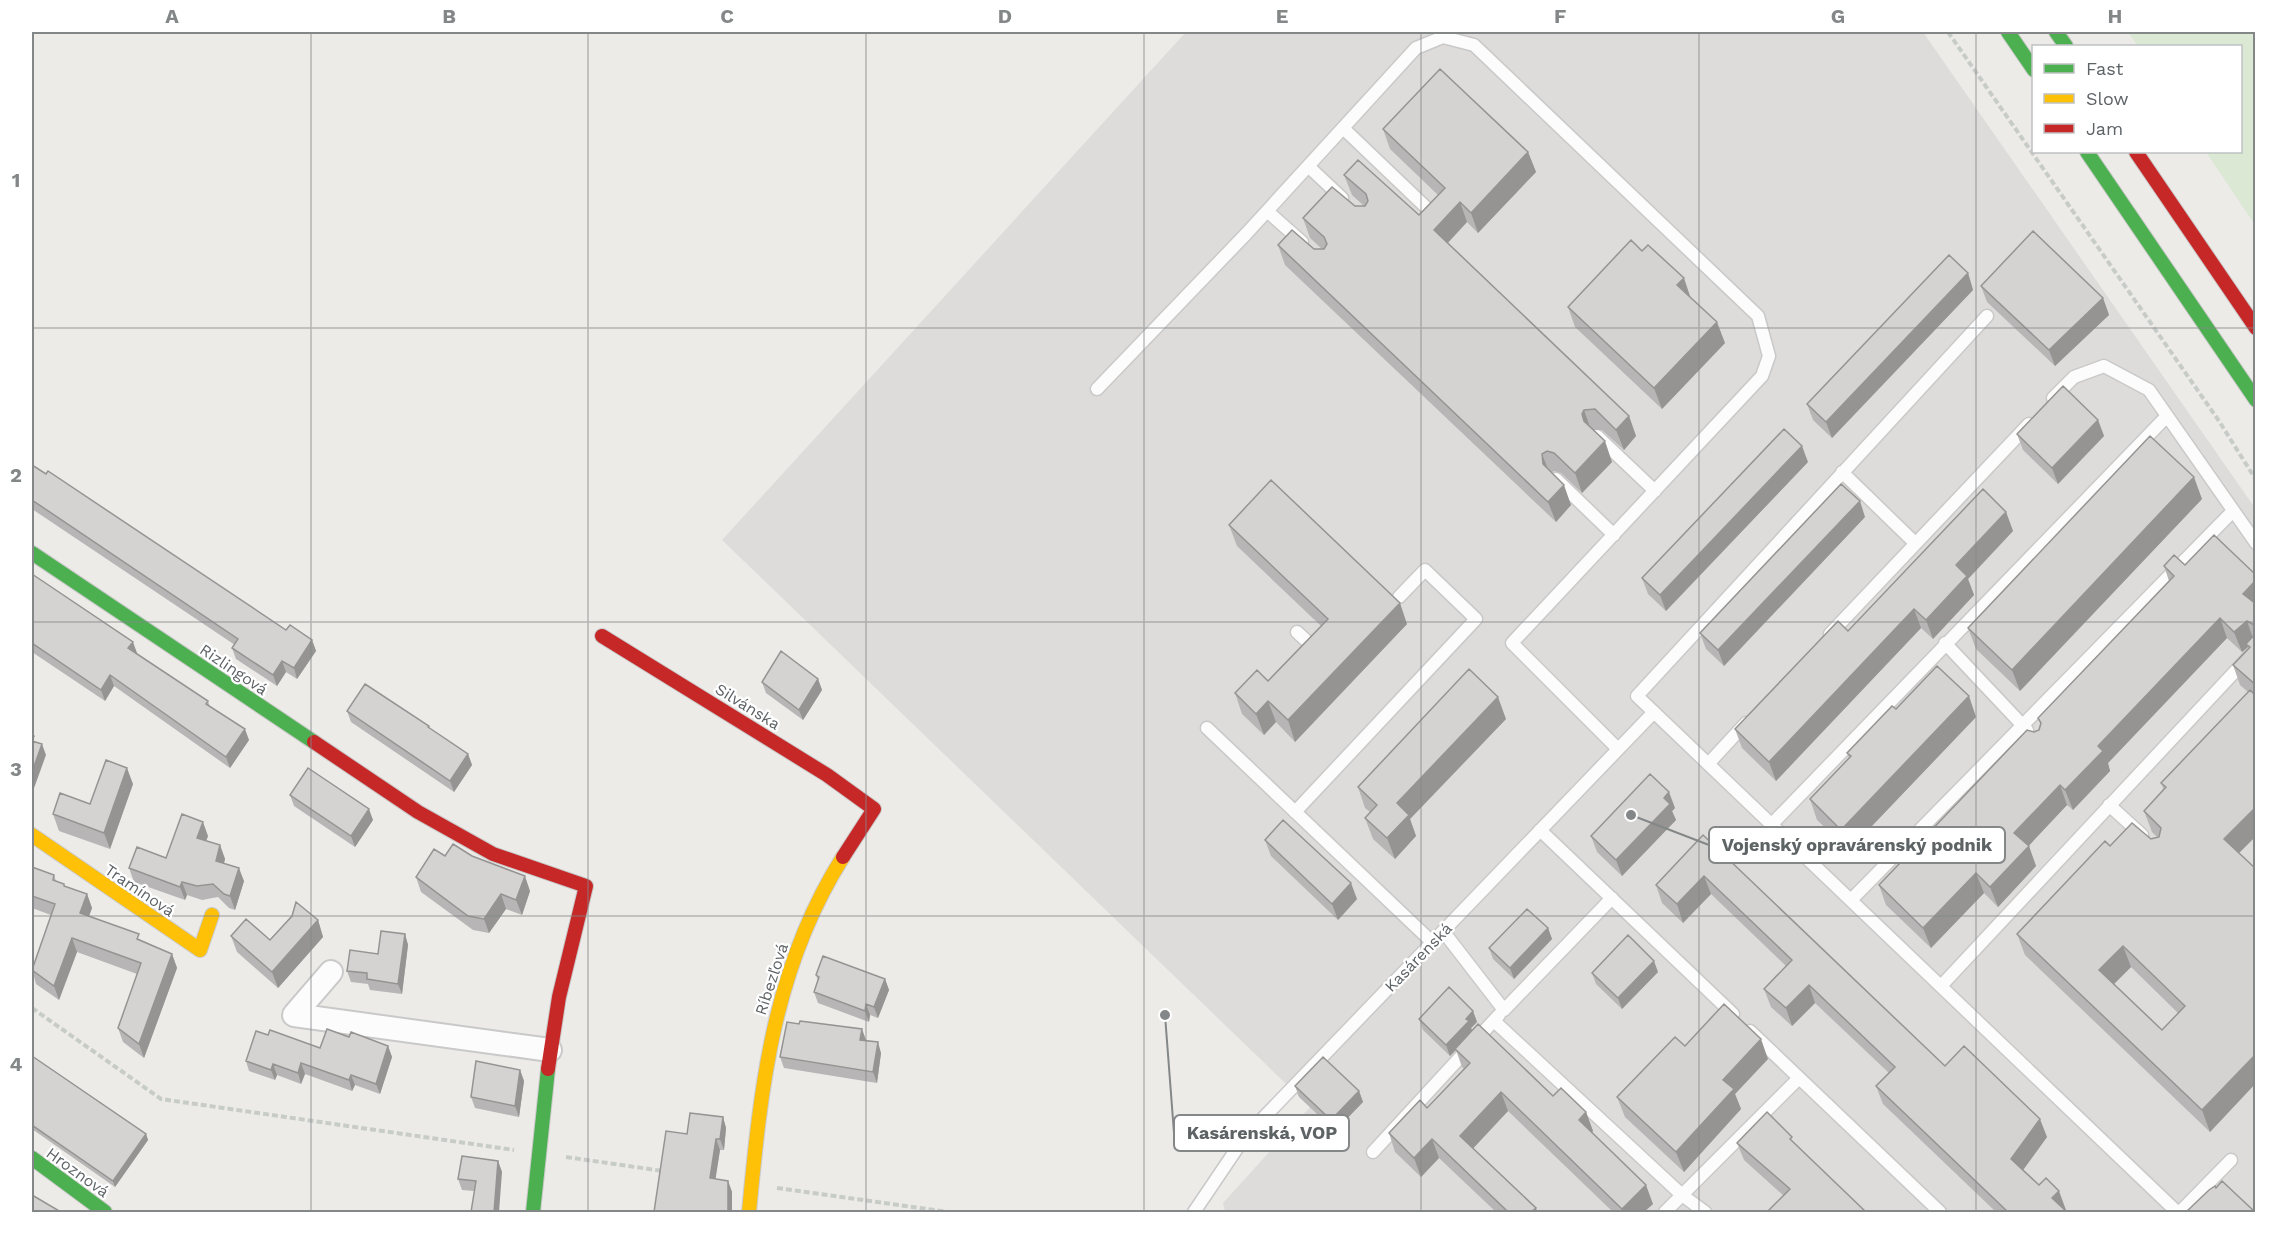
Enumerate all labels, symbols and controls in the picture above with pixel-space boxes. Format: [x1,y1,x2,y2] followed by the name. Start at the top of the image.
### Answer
[165,4,179,28] text: A
[442,4,456,28] text: B
[720,4,734,28] text: C
[998,4,1012,28] text: D
[1276,4,1288,28] text: E
[1554,4,1566,28] text: F
[1831,4,1845,28] text: G
[2108,4,2122,28] text: H
[2032,45,2242,153] legend
[2086,58,2124,79] text: Fast
[2086,88,2129,109] text: Slow
[2086,118,2123,139] text: Jam
[12,168,20,192] text: 1
[10,463,22,487] text: 2
[196,640,271,699] street label: Rizlingová
[712,679,784,734] street label: Silvánska
[10,757,22,781] text: 3
[1709,827,2005,863] callout: Vojenský opravárenský podnik
[1722,834,1993,855] text: Vojenský opravárenský podnik
[101,860,178,921] street label: Tramínová
[1381,919,1456,996] street label: Kasárenská
[751,941,792,1017] street label: Ríbezľová
[10,1052,23,1076] text: 4
[1174,1115,1349,1151] callout: Kasárenská, VOP
[1187,1122,1337,1143] text: Kasárenská, VOP
[43,1143,113,1201] street label: Hroznová

